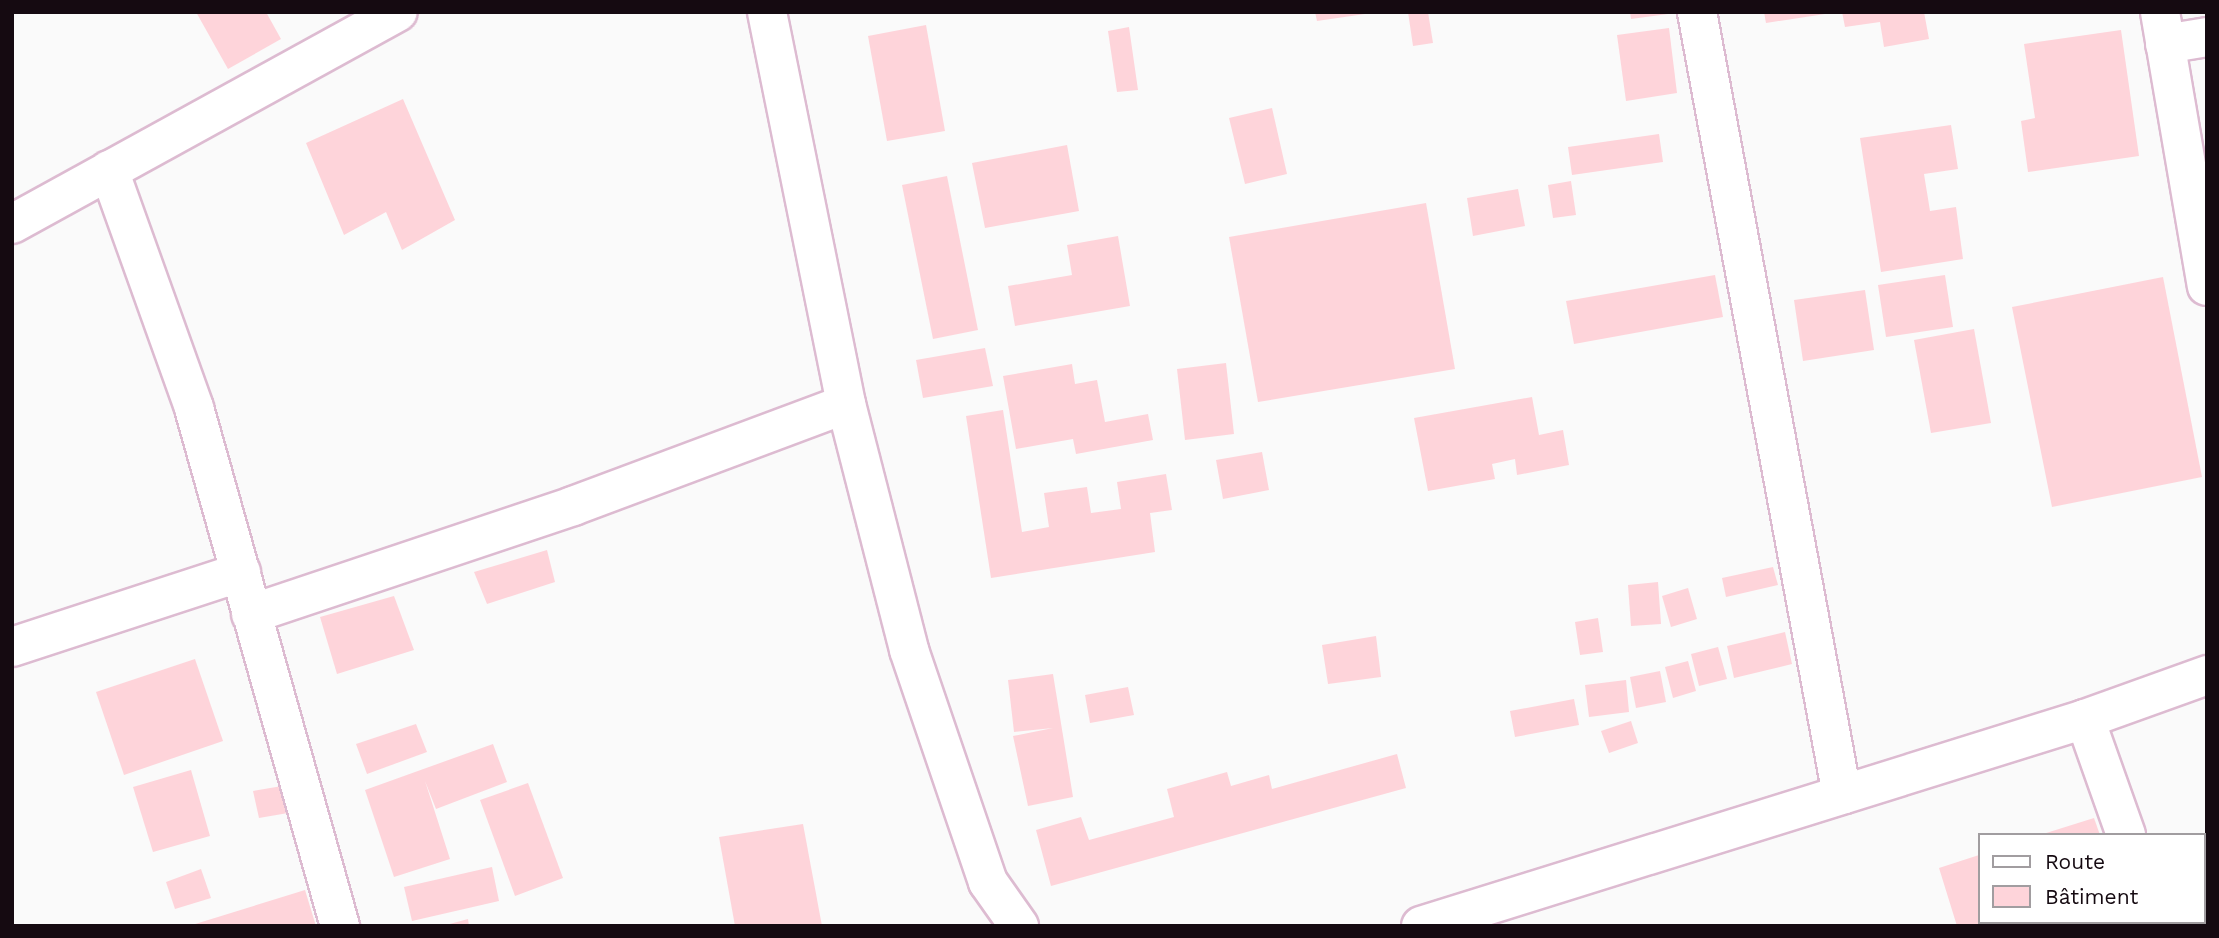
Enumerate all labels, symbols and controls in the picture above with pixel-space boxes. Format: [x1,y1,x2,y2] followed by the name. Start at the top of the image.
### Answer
[1978,833,2205,924] legend
[2045,849,2105,874] text: Route
[2045,884,2138,909] text: Bâtiment

